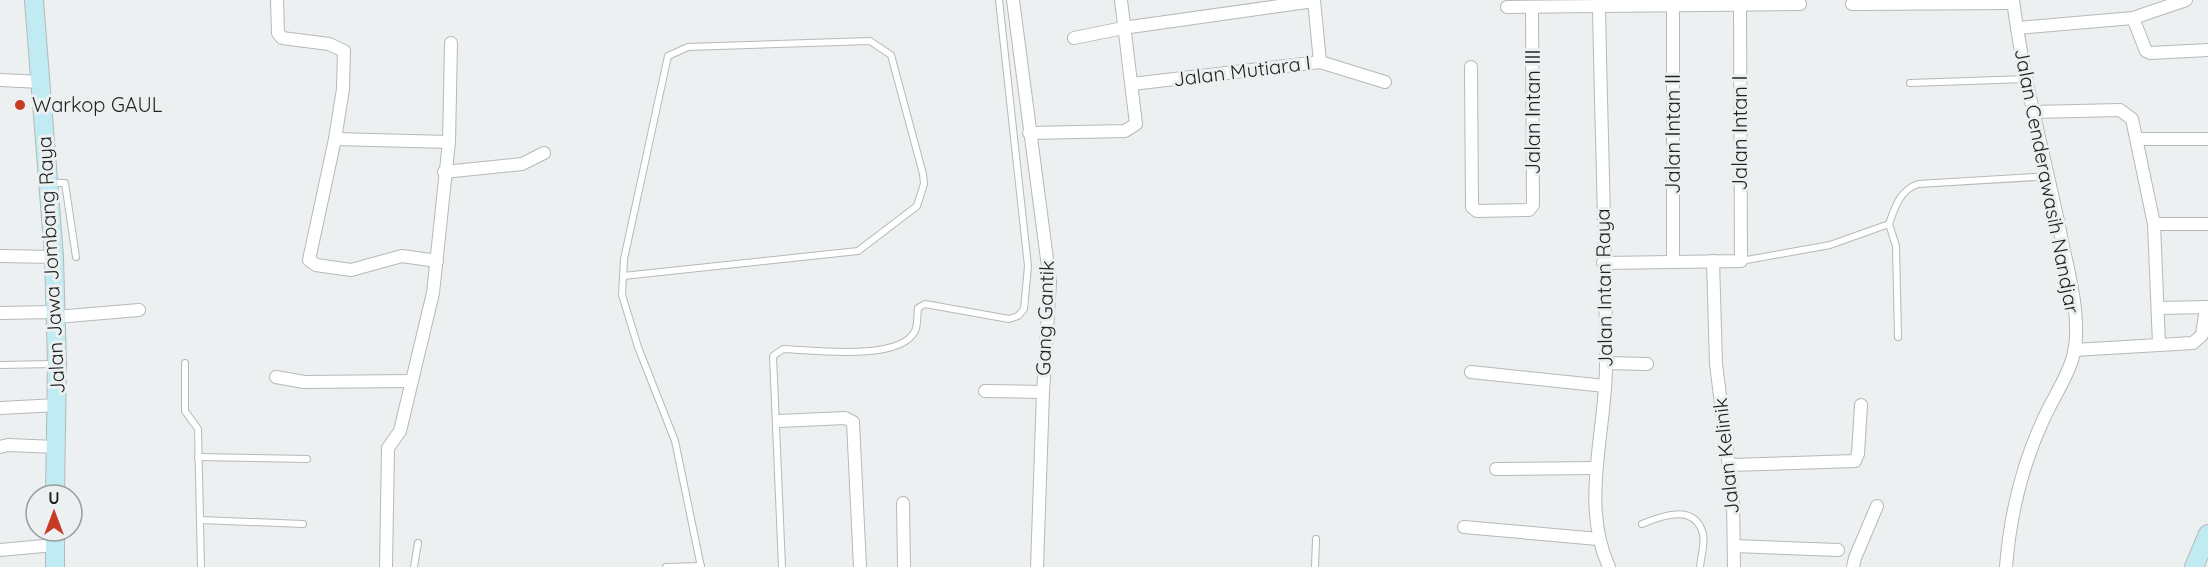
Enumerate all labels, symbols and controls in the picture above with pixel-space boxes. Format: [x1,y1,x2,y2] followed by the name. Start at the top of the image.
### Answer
[2010,46,2086,316] street label: Jalan Cenderawasih Nandjar
[1172,50,1312,91] street label: Jalan Mutiara I
[1520,50,1545,174] street label: Jalan Intan III
[1660,74,1685,194] street label: Jalan Intan II
[1727,76,1752,190] street label: Jalan Intan I
[32,92,163,117] place label: Warkop GAUL
[13,98,27,112] marker: Warkop GAUL
[31,136,70,395] street label: Jalan Jawa Jombang Raya
[1590,208,1617,368] street label: Jalan Intan Raya
[1030,260,1059,376] street label: Gang Gantik
[1707,397,1744,516] street label: Jalan Kelinik
[24,483,84,543] north arrow
[48,488,60,508] text: U

